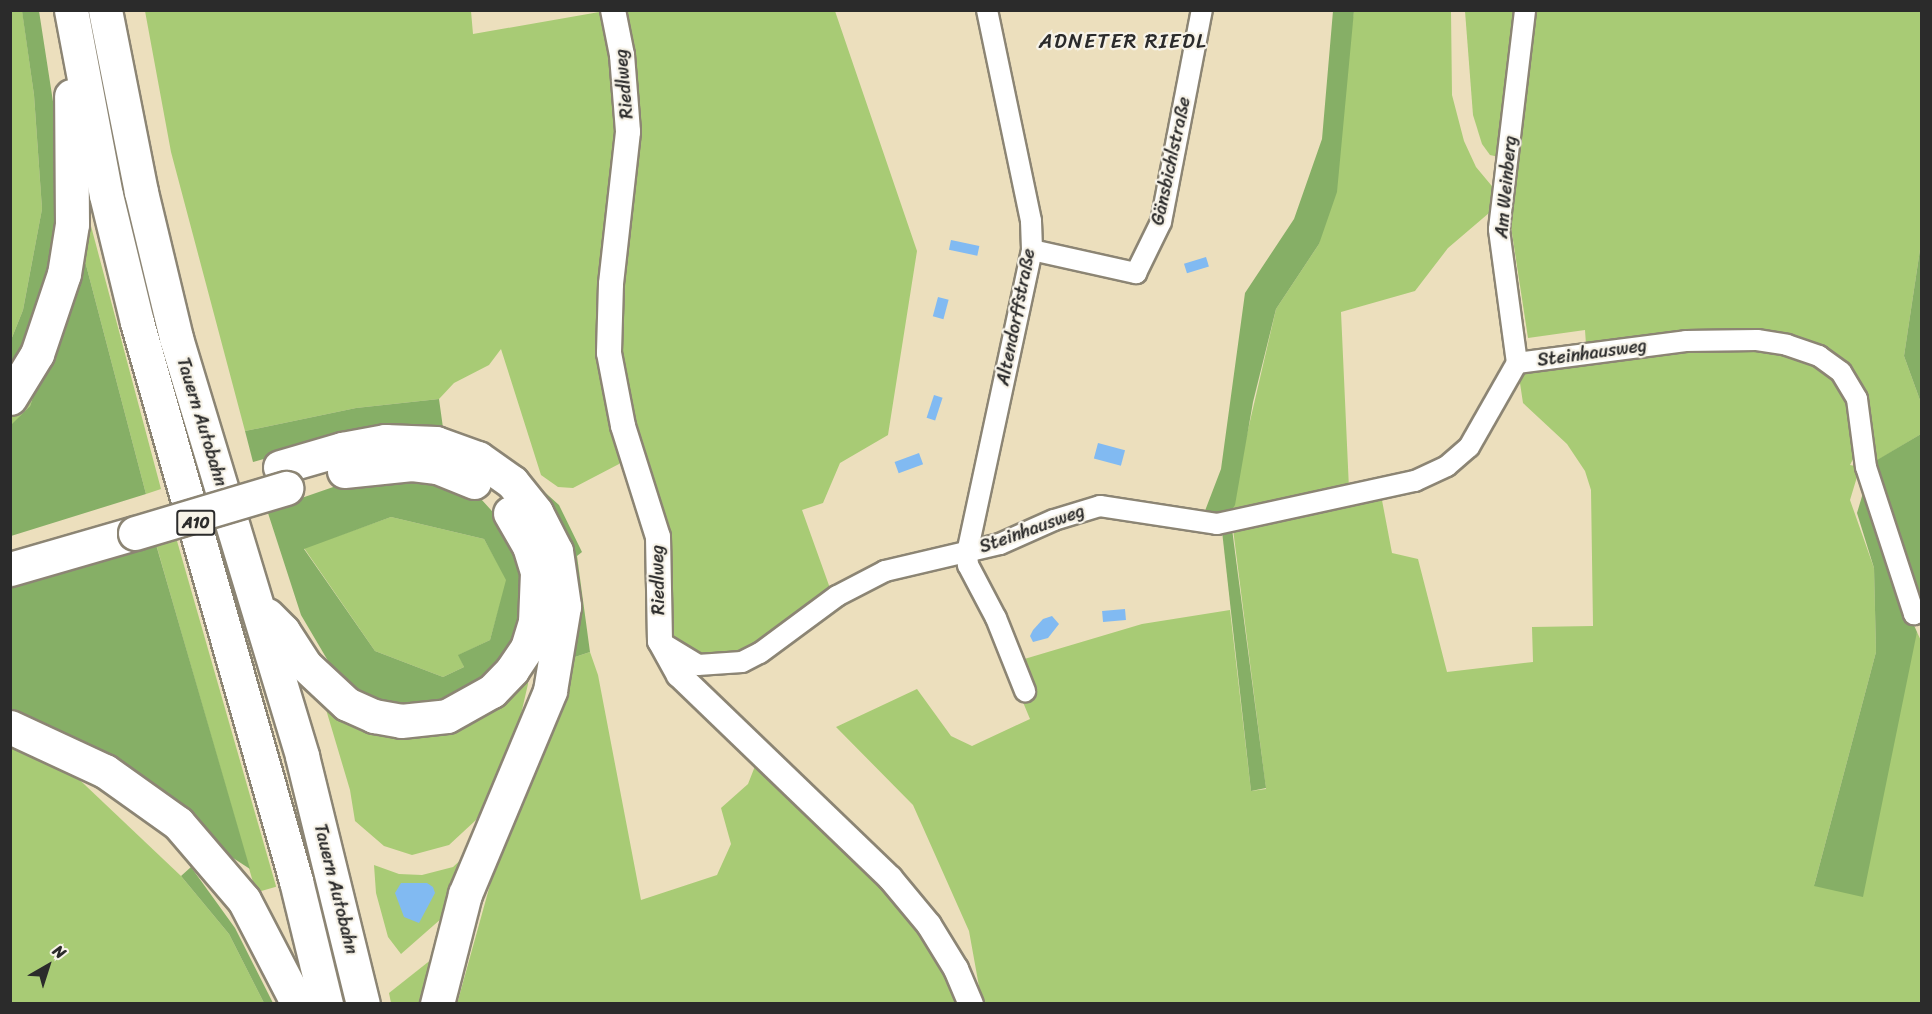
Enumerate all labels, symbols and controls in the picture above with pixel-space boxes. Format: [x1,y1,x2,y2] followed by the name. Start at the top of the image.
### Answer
[1039,28,1207,54] district label: ADNETER RIEDL
[610,48,638,120] street label: Riedlweg
[1147,95,1195,227] street label: Gänsbichlstraße
[1491,135,1521,239] street label: Am Weinberg
[992,247,1040,387] street label: Altendorffstraße
[1536,335,1648,371] street label: Steinhausweg
[172,355,232,489] street label: Tauern Autobahn
[976,500,1088,558] street label: Steinhausweg
[175,510,217,536] road number: A10
[647,545,669,615] street label: Riedlweg
[309,821,363,957] street label: Tauern Autobahn
[18,936,78,996] north arrow
[46,937,73,966] text: N

